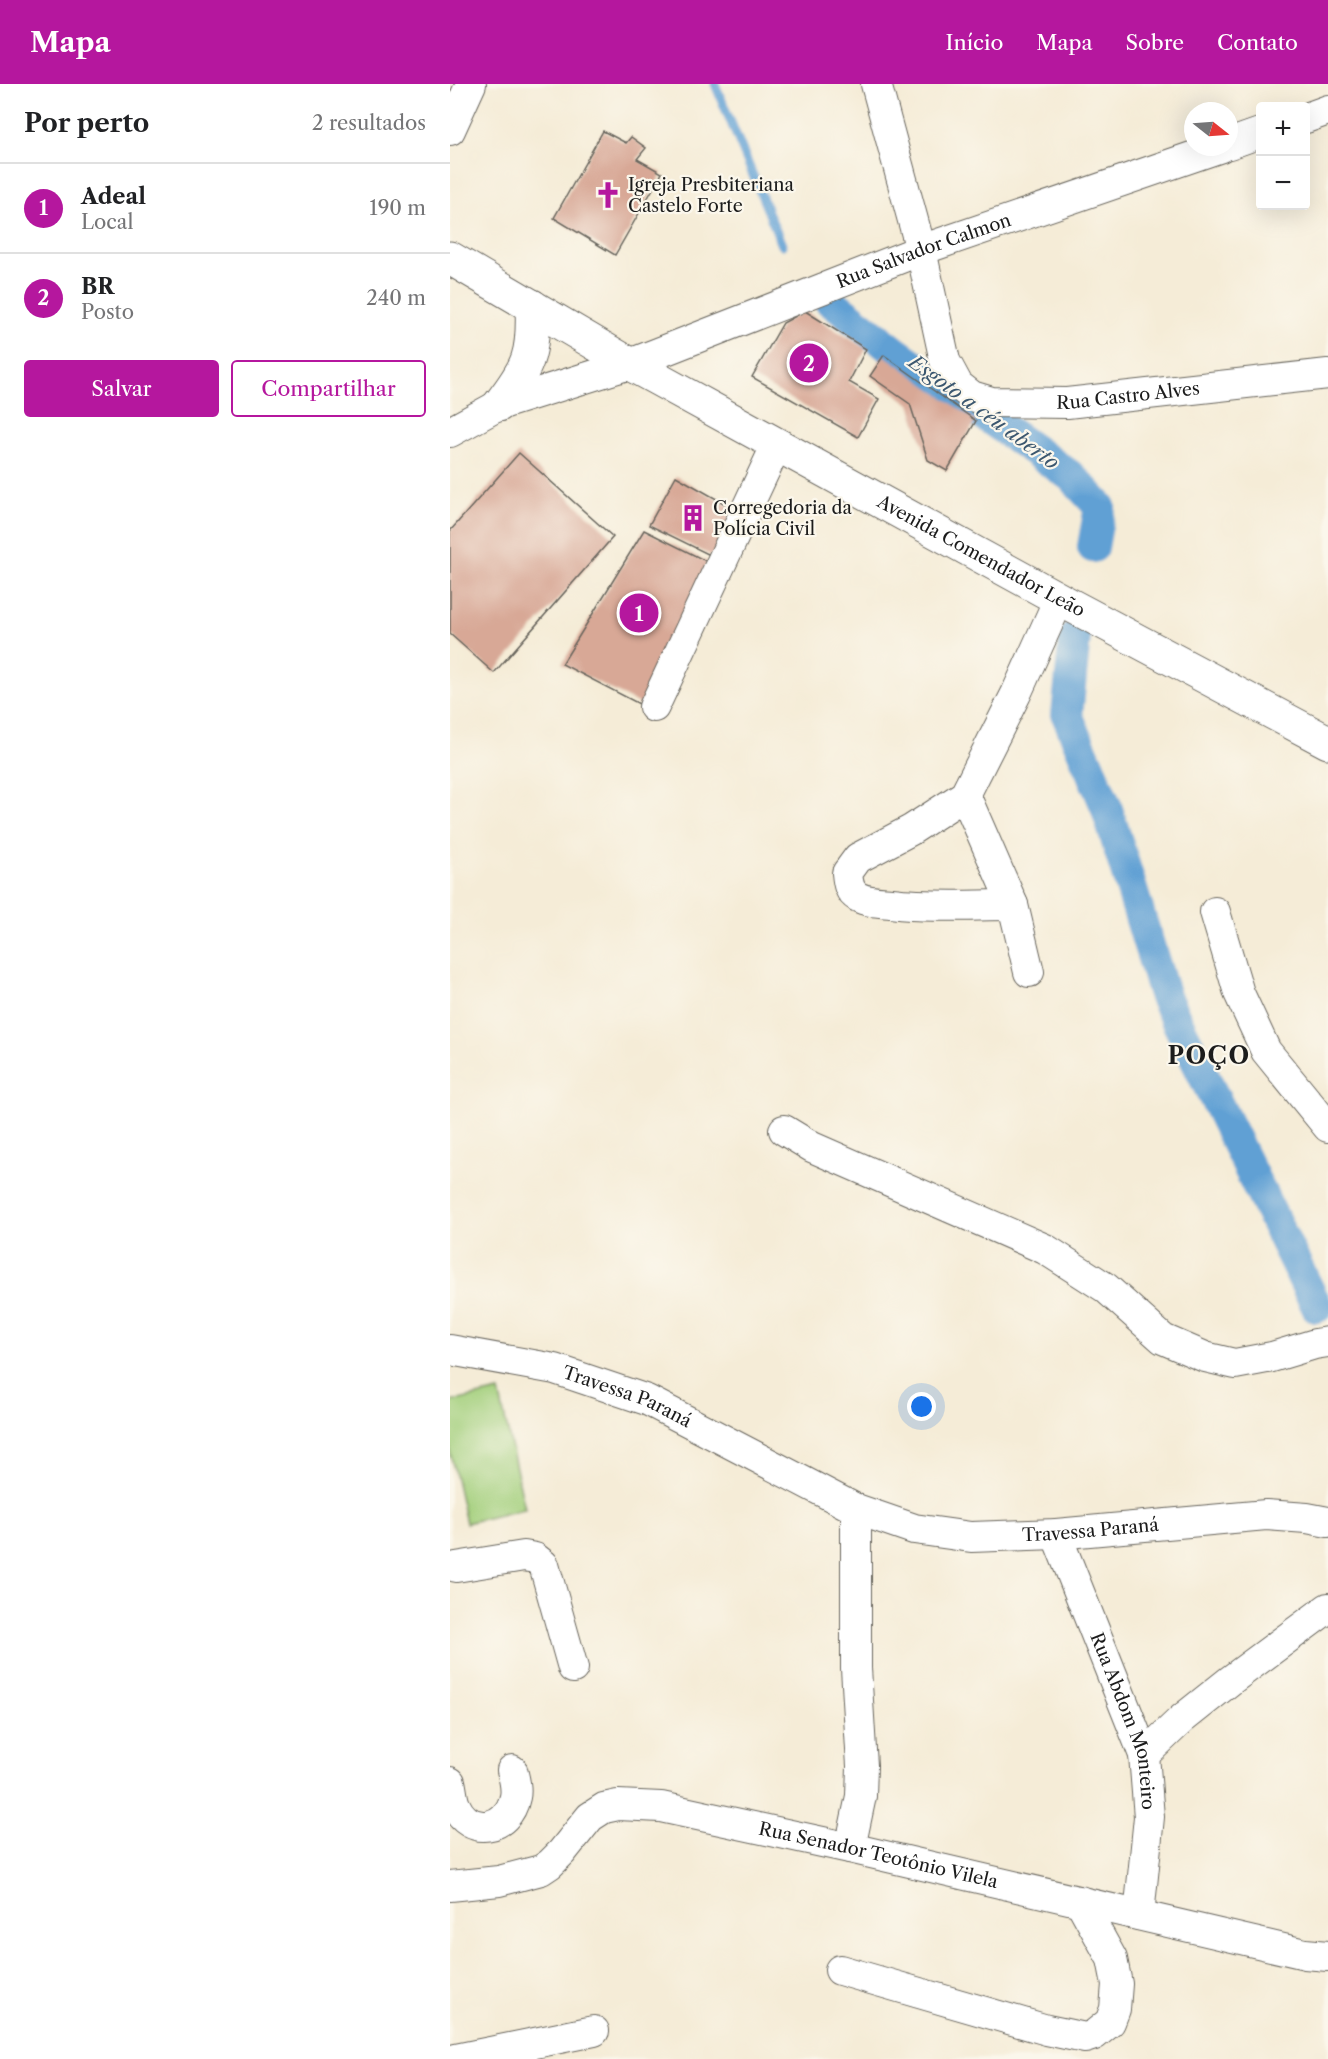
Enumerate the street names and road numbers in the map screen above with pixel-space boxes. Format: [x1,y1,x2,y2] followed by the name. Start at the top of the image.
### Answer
[833,209,1014,293] street label: Rua Salvador Calmon
[1056,377,1201,414] street label: Rua Castro Alves
[872,490,1089,622] street label: Avenida Comendador Leão
[560,1361,696,1433] street label: Travessa Paraná
[1022,1514,1160,1546] street label: Travessa Paraná
[1085,1629,1159,1811] street label: Rua Abdom Monteiro
[757,1818,1001,1893] street label: Rua Senador Teotônio Vilela

